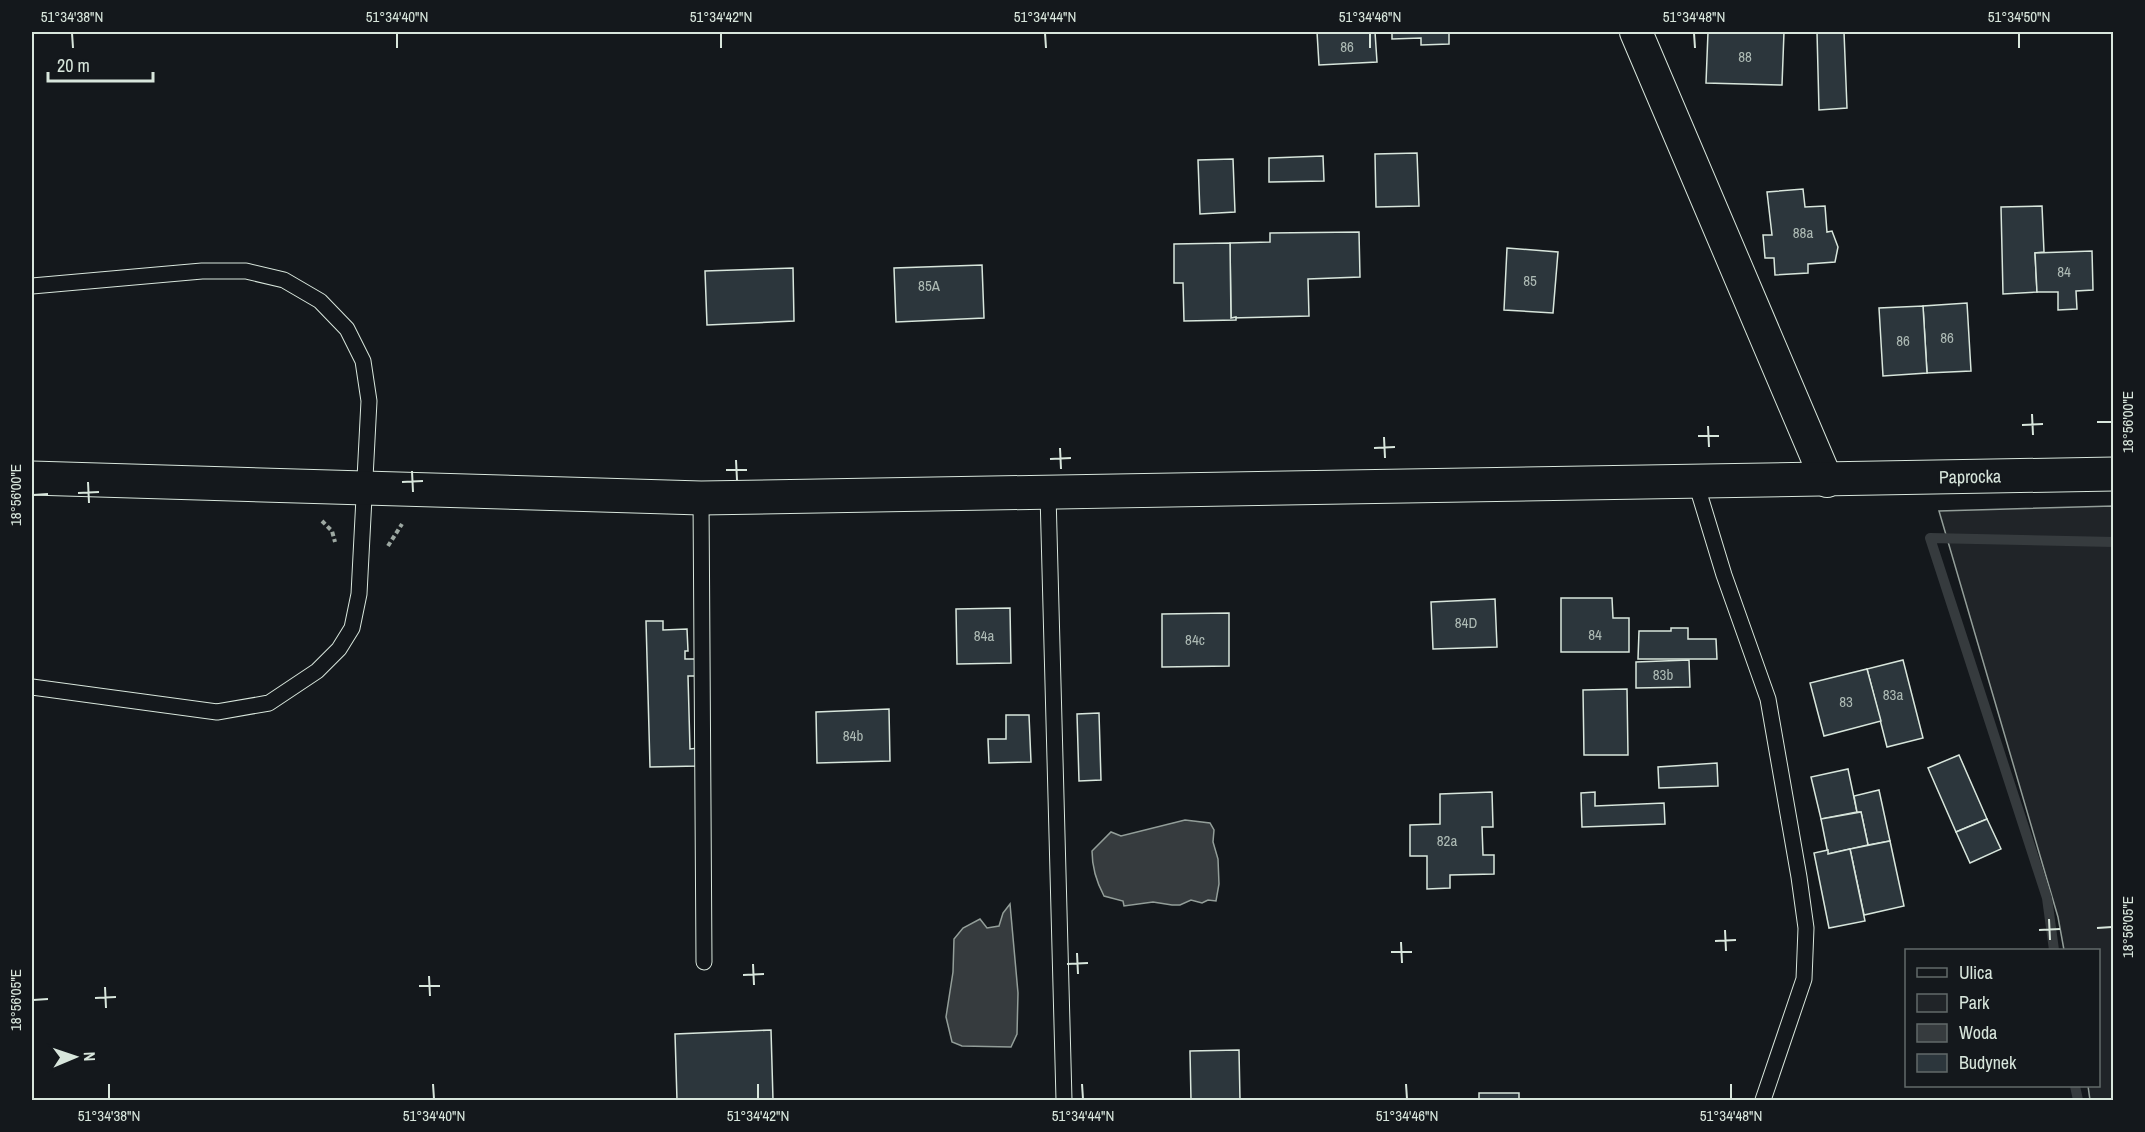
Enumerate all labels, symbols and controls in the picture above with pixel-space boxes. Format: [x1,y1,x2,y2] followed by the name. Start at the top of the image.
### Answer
[41,6,103,27] text: 51°34'38"N
[366,6,428,27] text: 51°34'40"N
[690,6,752,27] text: 51°34'42"N
[1014,6,1076,27] text: 51°34'44"N
[1339,6,1401,27] text: 51°34'46"N
[1663,6,1725,27] text: 51°34'48"N
[1988,6,2050,27] text: 51°34'50"N
[1340,36,1354,57] house number: 86
[48,45,153,83] scale bar
[1738,46,1752,67] house number: 88
[57,53,90,78] text: 20 m
[1793,222,1813,243] house number: 88a
[2057,261,2071,282] house number: 84
[1523,270,1537,291] house number: 85
[918,275,941,296] house number: 85A
[1940,327,1954,348] house number: 86
[1896,330,1910,351] house number: 86
[2117,391,2138,453] text: 18°56'00"E
[1939,463,2001,490] street label: Paprocka
[5,464,26,526] text: 18°56'00"E
[1455,612,1477,633] house number: 84D
[1588,624,1602,645] house number: 84
[974,625,994,646] house number: 84a
[1185,629,1205,650] house number: 84c
[1653,664,1673,685] house number: 83b
[1883,684,1903,705] house number: 83a
[1839,691,1853,712] house number: 83
[843,725,863,746] house number: 84b
[1437,830,1457,851] house number: 82a
[2117,896,2138,958] text: 18°56'05"E
[1905,949,2100,1087] legend
[1959,960,1993,985] text: Ulica
[5,969,26,1031] text: 18°56'05"E
[1959,990,1990,1015] text: Park
[1959,1020,1997,1045] text: Woda
[45,1027,105,1087] north arrow
[1959,1050,2017,1075] text: Budynek
[79,1051,101,1062] text: N
[78,1105,140,1126] text: 51°34'38"N
[403,1105,465,1126] text: 51°34'40"N
[727,1105,789,1126] text: 51°34'42"N
[1052,1105,1114,1126] text: 51°34'44"N
[1376,1105,1438,1126] text: 51°34'46"N
[1700,1105,1762,1126] text: 51°34'48"N

